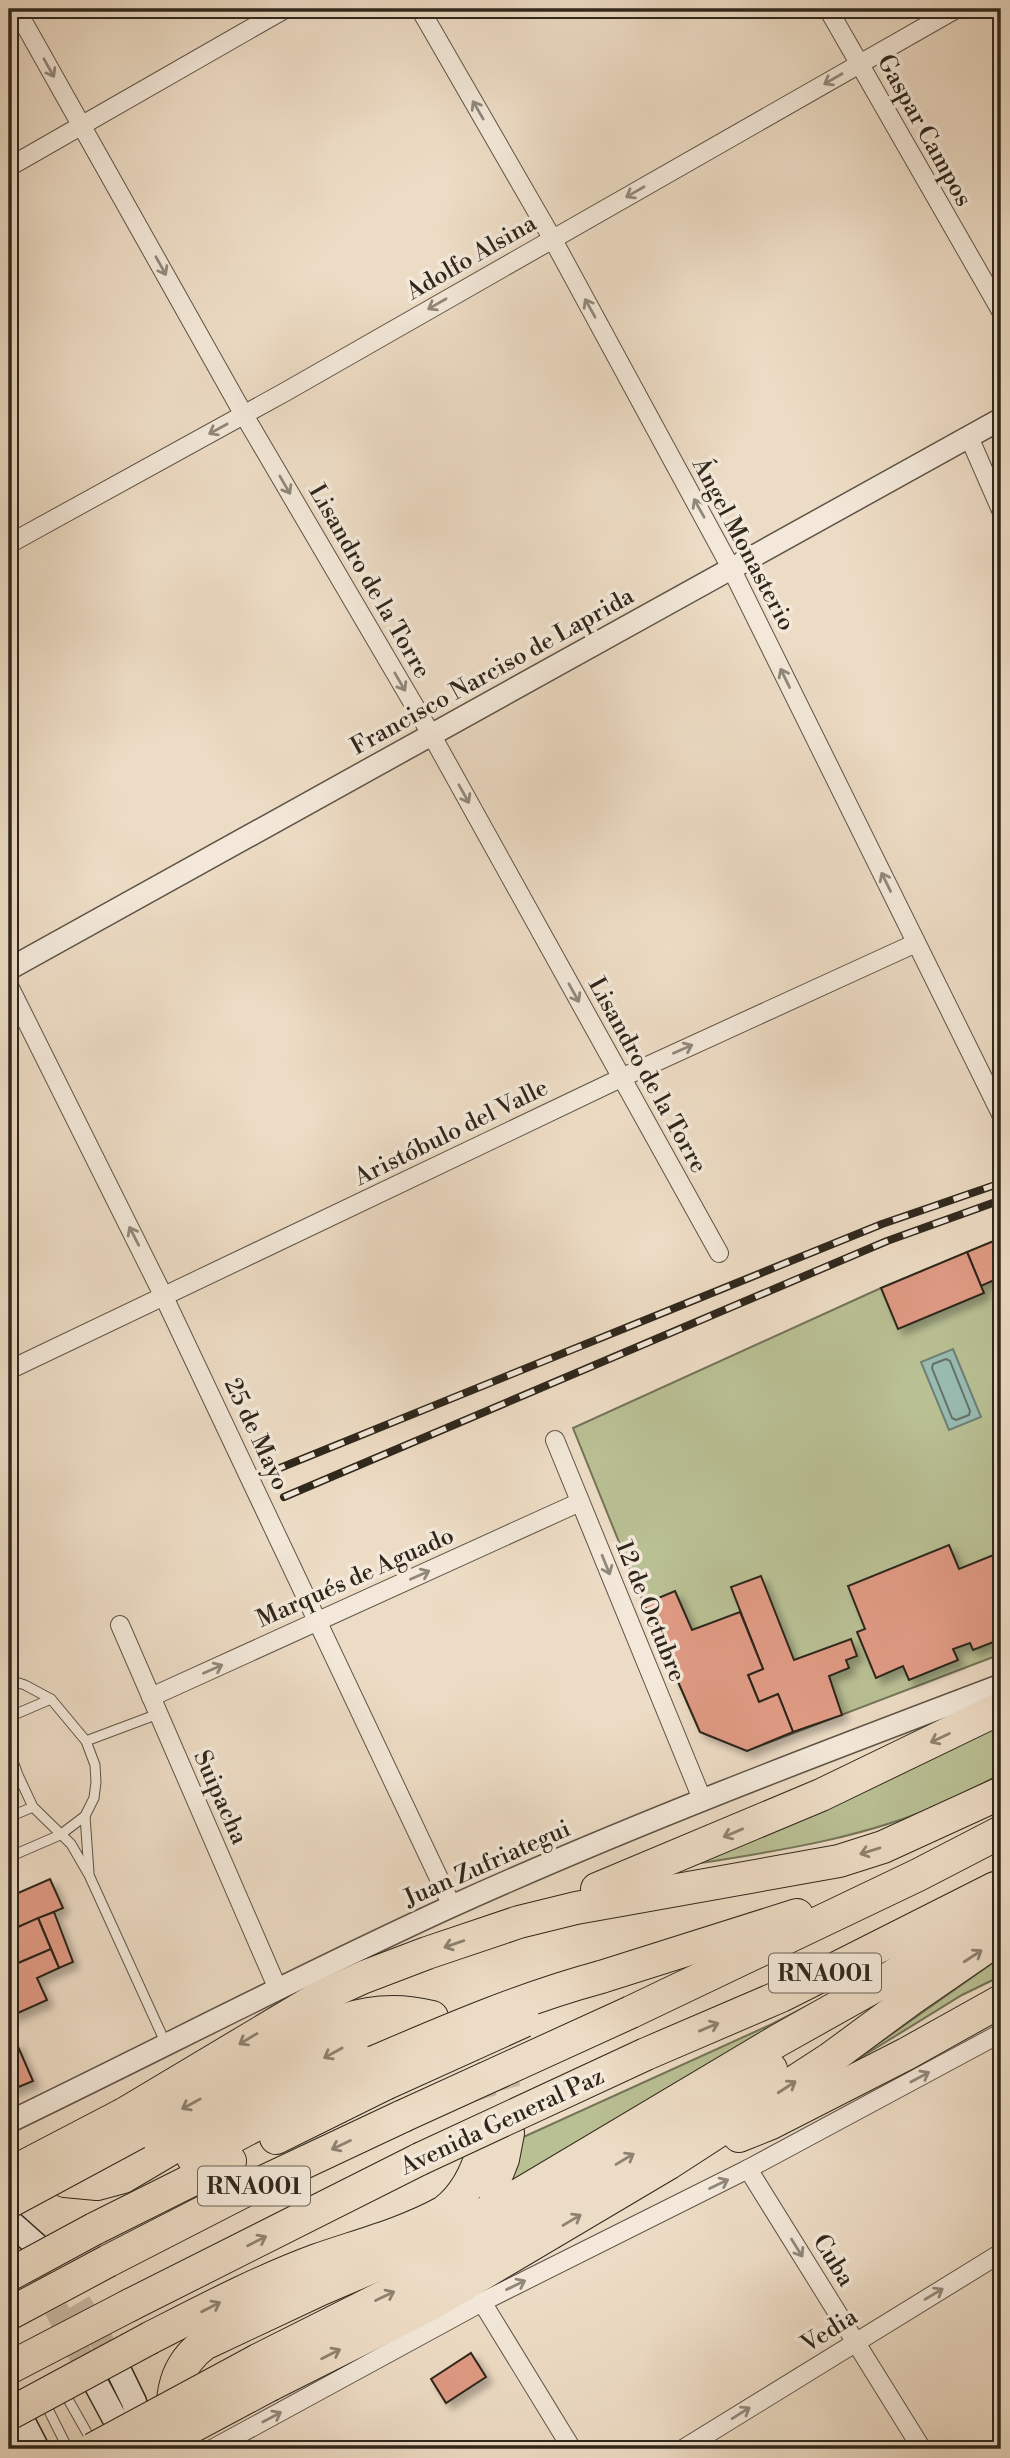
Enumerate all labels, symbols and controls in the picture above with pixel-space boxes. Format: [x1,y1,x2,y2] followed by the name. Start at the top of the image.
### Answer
[870,49,978,212] street label: Gaspar Campos
[42,58,56,78] one-way arrow
[823,72,843,86] one-way arrow
[471,101,485,121] one-way arrow
[625,186,646,199] one-way arrow
[400,208,543,308] street label: Adolfo Alsina
[154,256,168,276] one-way arrow
[428,297,448,311] one-way arrow
[583,299,597,319] one-way arrow
[208,423,229,436] one-way arrow
[684,451,802,636] street label: Ángel Monasterio
[279,475,293,495] one-way arrow
[301,479,437,684] street label: Lisandro de la Torre
[692,498,705,519] one-way arrow
[346,581,640,762] street label: Francisco Narciso de Laprida
[778,668,792,689] one-way arrow
[393,671,407,691] one-way arrow
[458,783,471,804] one-way arrow
[878,872,892,893] one-way arrow
[581,972,713,1179] street label: Lisandro de la Torre
[568,982,581,1003] one-way arrow
[672,1042,693,1055] one-way arrow
[349,1073,553,1193] street label: Aristóbulo del Valle
[126,1226,140,1247] one-way arrow
[217,1374,295,1495] street label: 25 de Mayo
[252,1521,459,1635] street label: Marqués de Aguado
[608,1537,692,1686] street label: 12 de Octubre
[601,1554,614,1575] one-way arrow
[409,1568,430,1581] one-way arrow
[202,1662,223,1675] one-way arrow
[930,1732,951,1746] one-way arrow
[186,1746,254,1850] street label: Suipacha
[399,1814,575,1914] street label: Juan Zufriategui
[723,1827,744,1840] one-way arrow
[859,1846,881,1859] one-way arrow
[444,1939,466,1951] one-way arrow
[962,1949,982,1963] one-way arrow
[769,1954,881,1992] road number: RNA001
[697,2020,719,2033] one-way arrow
[239,2032,259,2046] one-way arrow
[323,2046,343,2060] one-way arrow
[395,2062,609,2183] street label: Avenida General Paz
[909,2069,930,2083] one-way arrow
[776,2080,796,2094] one-way arrow
[181,2098,202,2111] one-way arrow
[331,2139,352,2152] one-way arrow
[614,2151,634,2165] one-way arrow
[198,2166,310,2206] road number: RNA001
[708,2176,729,2190] one-way arrow
[562,2213,582,2227] one-way arrow
[806,2229,861,2293] street label: Cuba
[246,2233,267,2247] one-way arrow
[791,2237,805,2257] one-way arrow
[505,2278,526,2292] one-way arrow
[924,2286,944,2300] one-way arrow
[374,2289,395,2302] one-way arrow
[200,2299,221,2313] one-way arrow
[795,2302,864,2360] street label: Vedia
[320,2347,341,2361] one-way arrow
[730,2406,750,2420] one-way arrow
[262,2410,282,2424] one-way arrow

